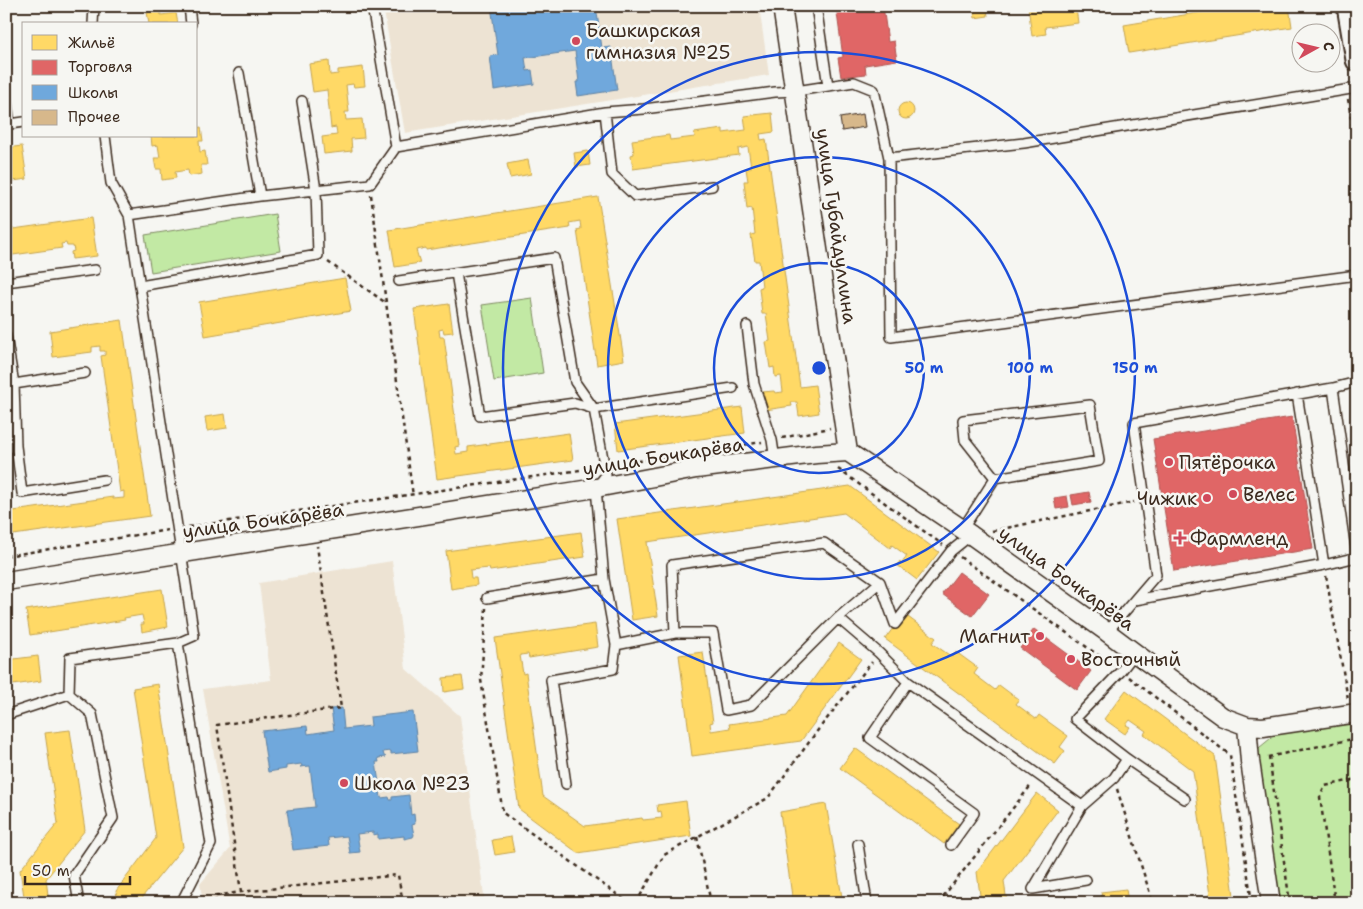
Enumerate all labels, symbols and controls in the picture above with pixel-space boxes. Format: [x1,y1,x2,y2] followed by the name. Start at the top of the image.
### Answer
[586,18,730,65] place label: Башкирская гимназия №25
[22,22,198,138] legend
[1290,22,1340,72] north arrow
[68,33,115,53] text: Жильё
[570,35,582,47] marker: Башкирская гимназия №25
[1319,41,1338,52] text: С
[68,57,133,77] text: Торговля
[68,83,118,103] text: Школы
[68,107,120,127] text: Прочее
[810,127,863,326] street label: улица Губайдуллина
[905,358,944,378] text: 50 m
[1007,358,1053,378] text: 100 m
[1112,358,1158,378] text: 150 m
[810,359,828,377] centre of rings
[581,431,746,482] street label: улица Бочкарёва
[1179,450,1275,475] place label: Пятёрочка
[1163,456,1175,468] marker: Пятёрочка
[1243,482,1295,507] place label: Велес
[1137,486,1197,511] place label: Чижик
[1227,488,1239,500] marker: Велес
[1201,492,1213,504] marker: Чижик
[181,497,345,544] street label: улица Бочкарёва
[994,520,1140,636] street label: улица Бочкарёва
[1190,526,1288,551] place label: Фармленд
[1174,532,1186,544] marker: Фармленд
[959,624,1030,649] place label: Магнит
[1034,630,1046,642] marker: Магнит
[1081,647,1181,672] place label: Восточный
[1065,653,1077,665] marker: Восточный
[354,771,471,796] place label: Школа №23
[338,777,350,789] marker: Школа №23
[25,854,130,886] scale bar
[32,861,70,881] text: 50 m

